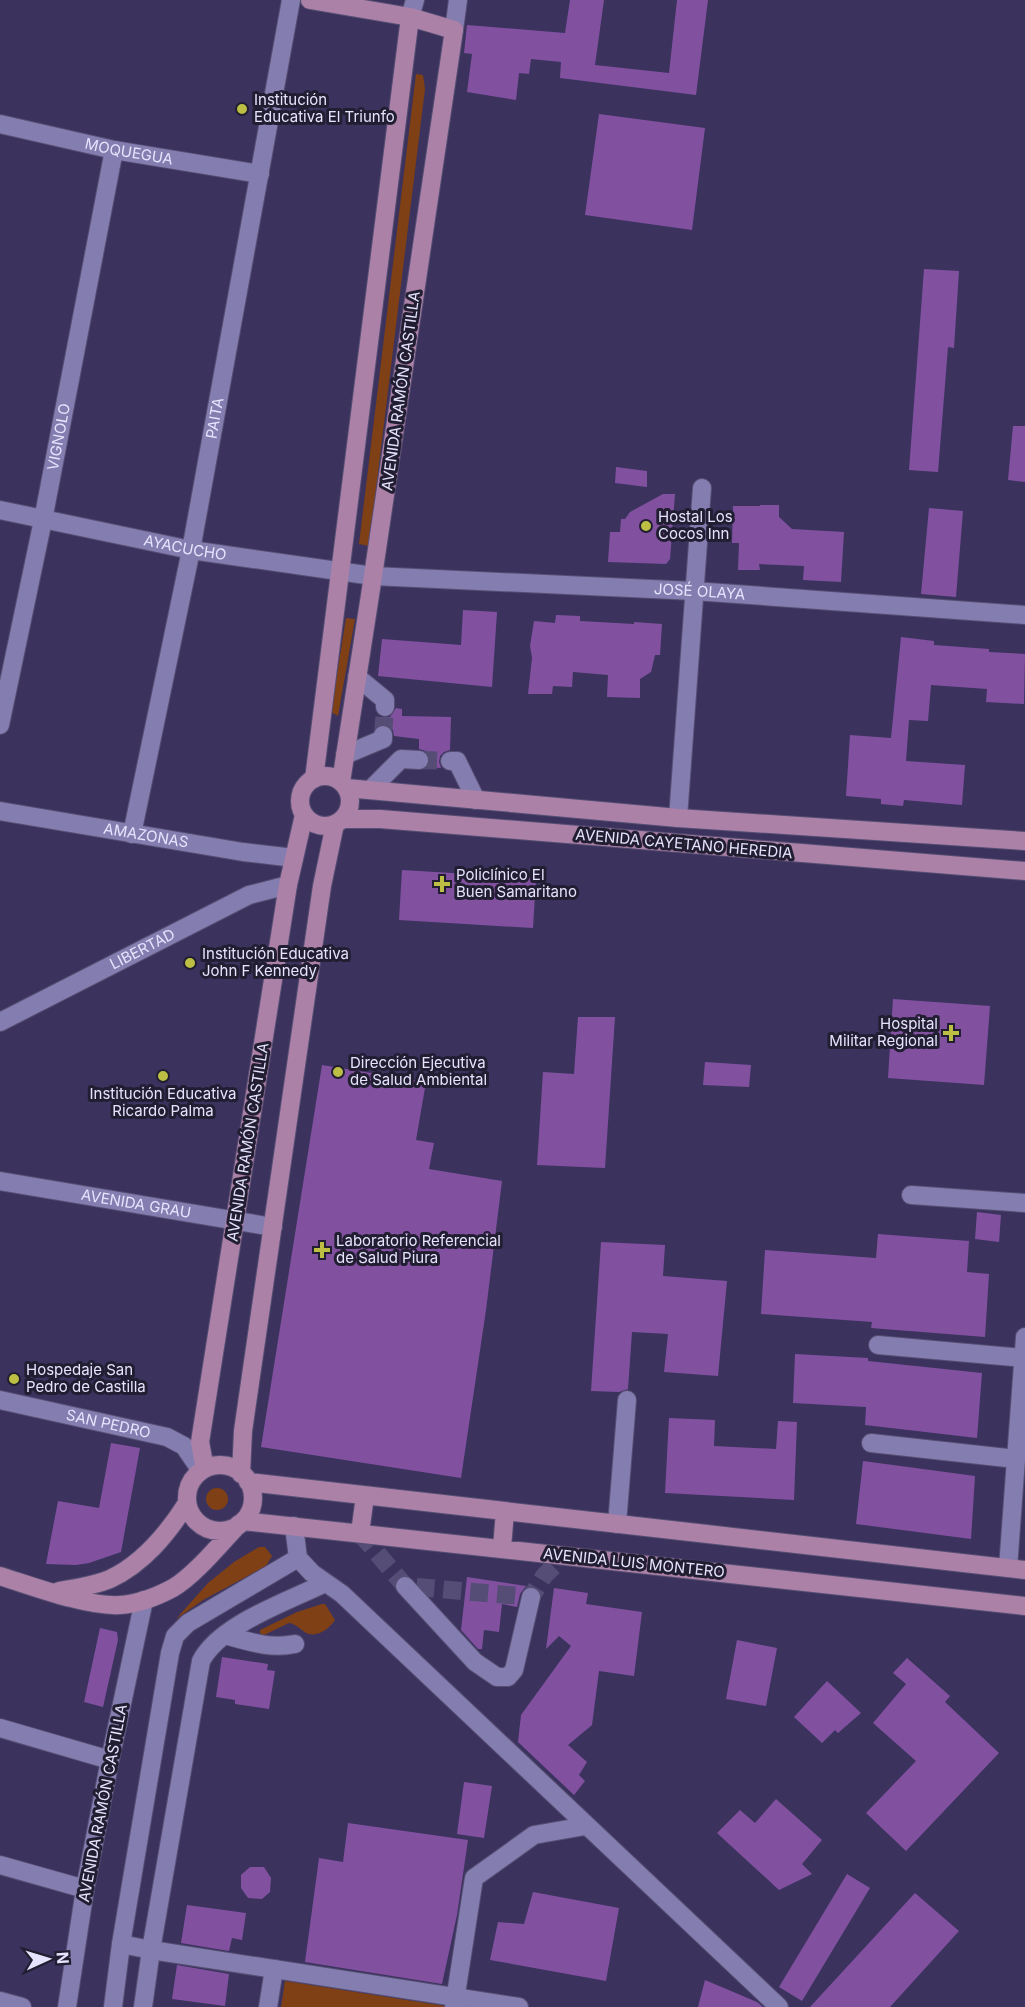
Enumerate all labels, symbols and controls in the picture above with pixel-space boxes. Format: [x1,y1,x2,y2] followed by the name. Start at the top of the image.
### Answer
[254,90,395,126] place label: Institución Educativa El Triunfo
[235,102,249,116] marker: Institución Educativa El Triunfo
[83,134,174,169] street label: MOQUEGUA
[377,290,424,492] street label: AVENIDA RAMÓN CASTILLA
[201,396,228,440] street label: PAITA
[43,402,74,472] street label: VIGNOLO
[658,507,733,543] place label: Hostal Los Cocos Inn
[639,519,653,533] marker: Hostal Los Cocos Inn
[142,530,228,564] street label: AYACUCHO
[653,579,746,604] street label: JOSÉ OLAYA
[102,819,190,852] street label: AMAZONAS
[575,825,793,862] street label: AVENIDA CAYETANO HEREDIA
[456,865,577,901] place label: Policlínico El Buen Samaritano
[433,875,451,893] marker: Policlínico El Buen Samaritano
[107,924,178,973] street label: LIBERTAD
[202,944,349,980] place label: Institución Educativa John F Kennedy
[183,956,197,970] marker: Institución Educativa John F Kennedy
[829,1014,938,1050] place label: Hospital Militar Regional
[942,1024,960,1042] marker: Hospital Militar Regional
[222,1041,273,1243] street label: AVENIDA RAMÓN CASTILLA
[350,1053,487,1089] place label: Dirección Ejecutiva de Salud Ambiental
[331,1065,345,1079] marker: Dirección Ejecutiva de Salud Ambiental
[156,1069,170,1083] marker: Institución Educativa Ricardo Palma
[90,1084,236,1120] place label: Institución Educativa Ricardo Palma
[80,1185,192,1222] street label: AVENIDA GRAU
[336,1231,501,1267] place label: Laboratorio Referencial de Salud Piura
[313,1241,331,1259] marker: Laboratorio Referencial de Salud Piura
[26,1360,146,1396] place label: Hospedaje San Pedro de Castilla
[7,1372,21,1386] marker: Hospedaje San Pedro de Castilla
[64,1405,153,1442] street label: SAN PEDRO
[542,1544,726,1581] street label: AVENIDA LUIS MONTERO
[74,1702,131,1903] street label: AVENIDA RAMÓN CASTILLA
[18,1929,78,1989] north arrow
[53,1951,73,1965] text: N

